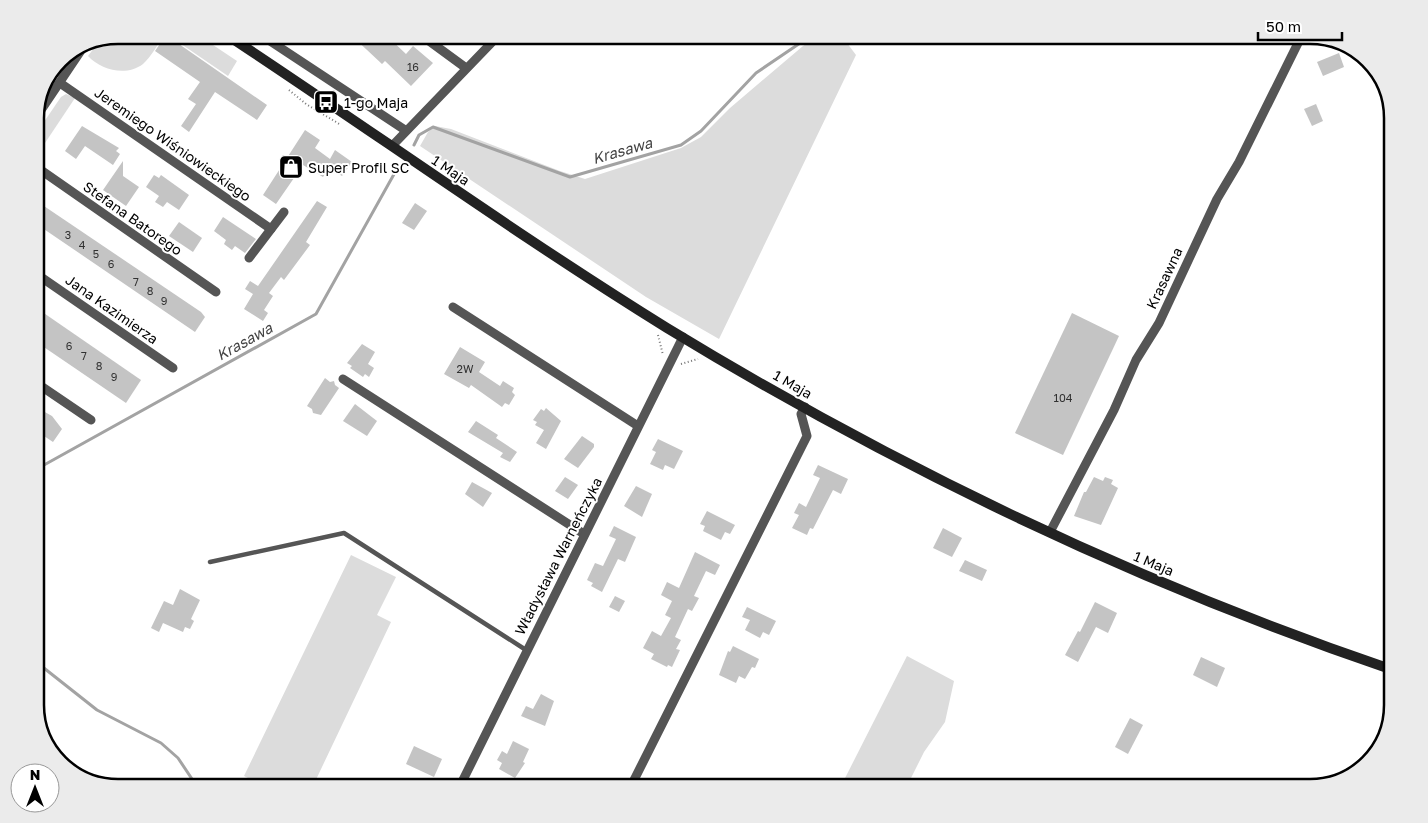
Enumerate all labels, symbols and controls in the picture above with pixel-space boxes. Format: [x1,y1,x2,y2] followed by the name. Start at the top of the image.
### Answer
[1258,10,1342,42] scale bar
[1266,17,1301,35] text: 50 m
[407,60,419,73] house number: 16
[92,83,254,205] street label: Jeremiego Wiśniowieckiego
[313,89,339,115] bus stop icon: 1-go Maja
[344,94,408,111] place label: 1-go Maja
[590,133,654,167] water label: Krasawa
[429,151,473,189] street label: 1 Maja
[278,154,304,180] shop icon: Super Profil SC
[308,159,409,176] place label: Super Profil SC
[80,178,186,258] street label: Stefana Batorego
[65,228,71,241] house number: 3
[79,238,86,251] house number: 4
[1142,245,1186,311] street label: Krasawna
[93,247,99,260] house number: 5
[108,257,115,270] house number: 6
[63,271,161,347] street label: Jana Kazimierza
[133,275,139,288] house number: 7
[147,284,154,297] house number: 8
[161,294,167,307] house number: 9
[213,318,276,364] water label: Krasawa
[66,339,73,352] house number: 6
[81,349,87,362] house number: 7
[96,359,103,372] house number: 8
[457,362,474,375] house number: 2W
[771,366,815,402] street label: 1 Maja
[111,370,117,383] house number: 9
[1054,391,1073,404] house number: 104
[511,474,605,638] street label: Władysława Warneńczyka
[1131,547,1177,579] street label: 1 Maja
[10,763,60,813] north arrow
[30,766,40,783] text: N

